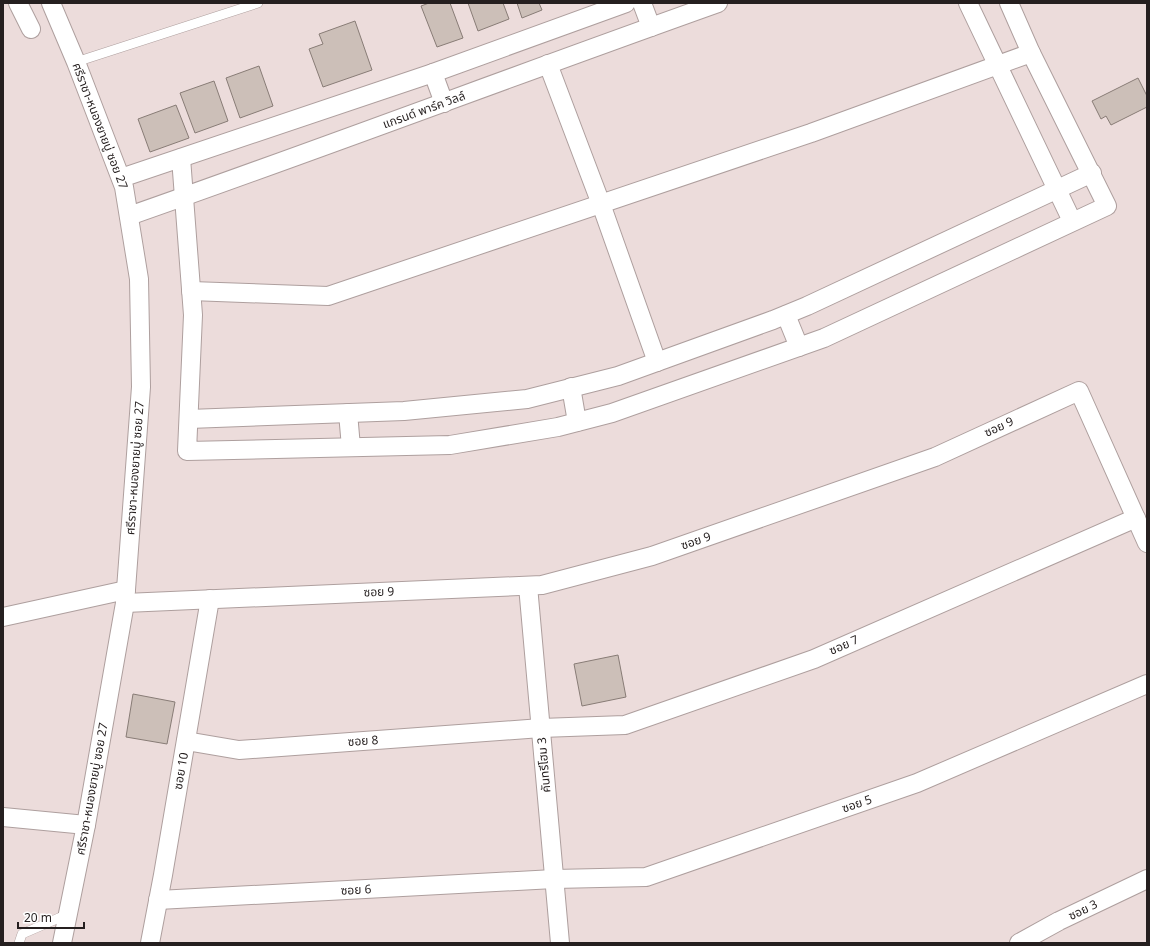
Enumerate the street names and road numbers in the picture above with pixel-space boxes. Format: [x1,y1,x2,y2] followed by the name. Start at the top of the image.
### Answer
[68,60,132,192] street label: ศรีราชา-หนองยายบู่ ซอย 27
[380,87,468,132] street label: แกรนด์ พาร์ค วิลล์
[121,400,148,536] street label: ศรีราชา-หนองยายบู่ ซอย 27
[981,412,1016,441] street label: ซอย 9
[679,527,713,554] street label: ซอย 9
[363,582,395,601] street label: ซอย 9
[826,630,861,659] street label: ซอย 7
[71,721,112,856] street label: ศรีราชา-หนองยายบู่ ซอย 27
[347,731,379,750] street label: ซอย 8
[533,737,554,793] street label: คันทรีโฮม 3
[169,751,192,791] street label: ซอย 10
[840,790,874,817] street label: ซอย 5
[340,880,372,899] street label: ซอย 6
[1065,895,1100,924] street label: ซอย 3

